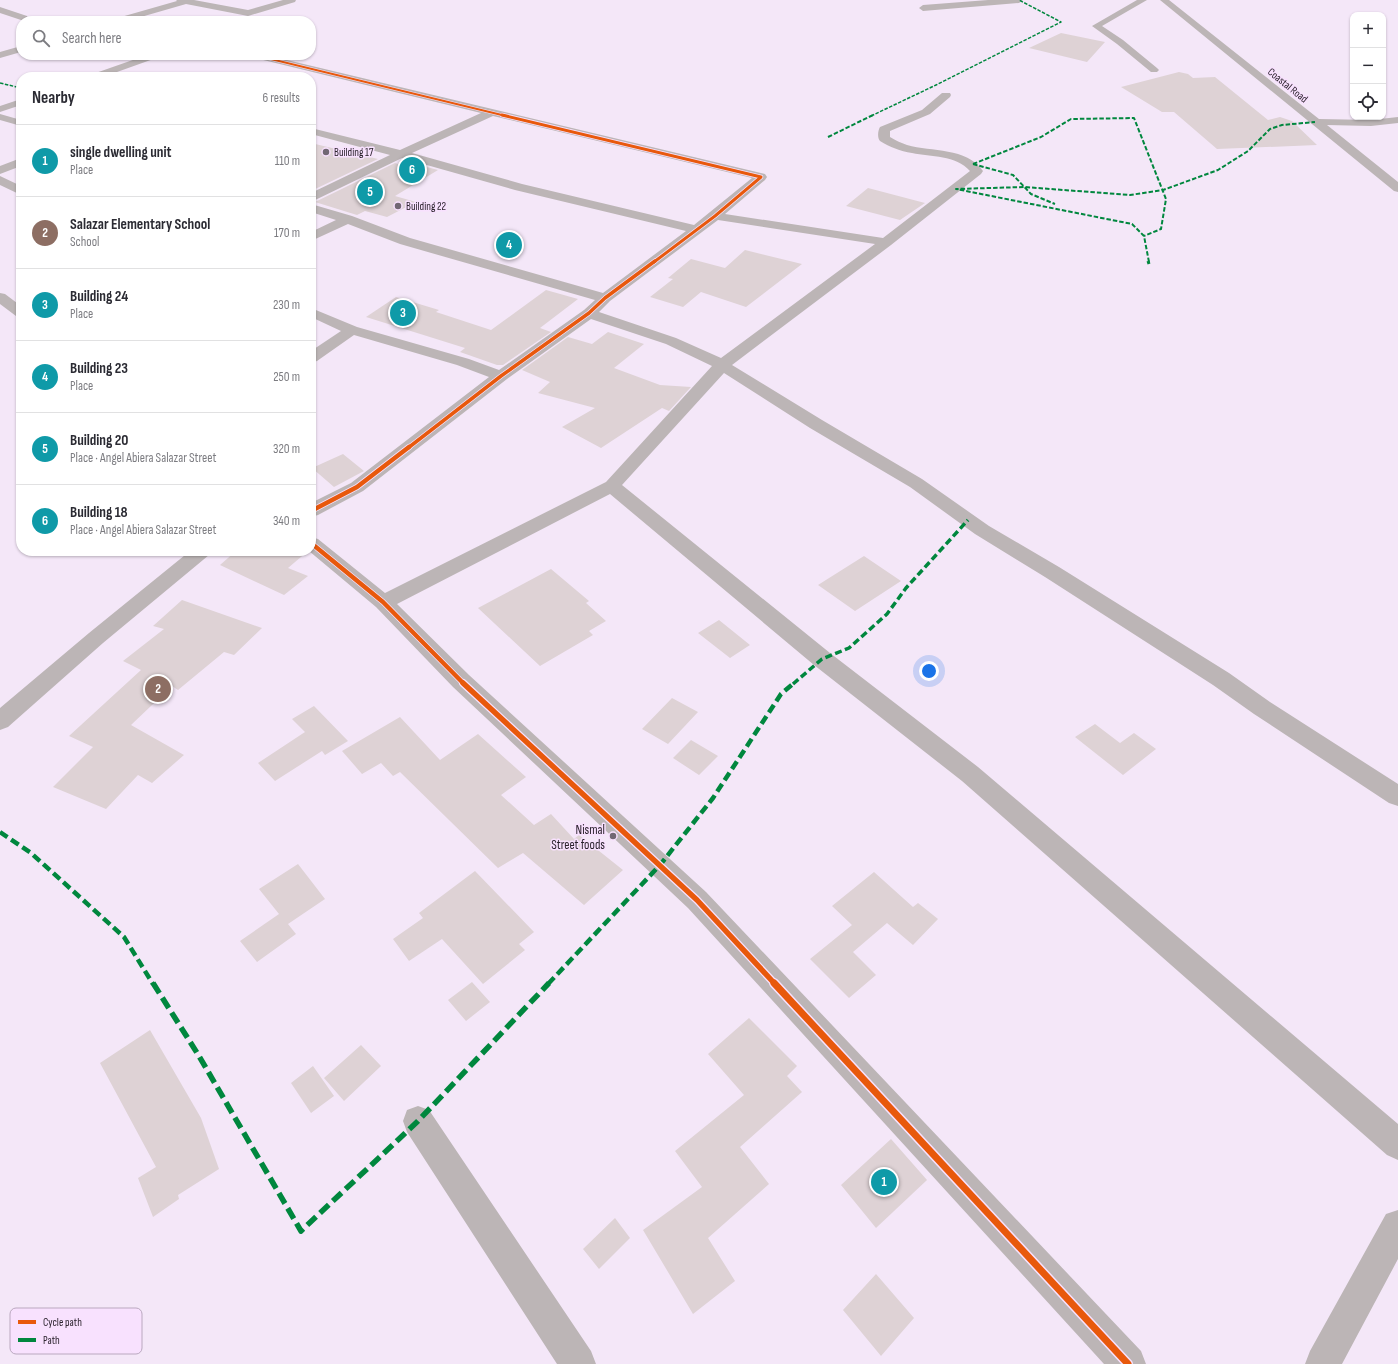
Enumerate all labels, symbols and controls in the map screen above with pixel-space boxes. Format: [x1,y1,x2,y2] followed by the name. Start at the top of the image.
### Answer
[1350,12,1386,120] map controls
[1350,12,1386,48] button: +
[16,16,316,60] search box
[30,27,52,49] icon: search
[62,29,122,48] text: Search here
[1350,48,1386,84] button: −
[1265,65,1311,106] street label: Coastal Road
[1350,84,1386,120] button: locate
[32,88,75,108] text: Nearby
[262,90,300,106] text: 6 results
[70,143,171,162] text: single dwelling unit
[334,146,374,159] place label: Building 17
[321,147,331,157] marker: Building 17
[42,153,48,169] text: 1
[275,153,300,169] text: 110 m
[399,155,425,185] pin: 6
[70,162,93,178] text: Place
[357,177,383,207] pin: 5
[406,200,447,213] place label: Building 22
[393,201,403,211] marker: Building 22
[70,215,210,234] text: Salazar Elementary School
[42,225,48,241] text: 2
[274,225,300,241] text: 170 m
[496,230,522,260] pin: 4
[70,234,100,250] text: School
[70,287,128,306] text: Building 24
[42,297,48,313] text: 3
[273,297,300,313] text: 230 m
[390,298,416,328] pin: 3
[70,306,93,322] text: Place
[70,359,128,378] text: Building 23
[42,369,48,385] text: 4
[273,369,300,385] text: 250 m
[70,378,93,394] text: Place
[70,431,128,450] text: Building 20
[42,441,48,457] text: 5
[273,441,300,457] text: 320 m
[70,450,216,466] text: Place · Angel Abiera Salazar Street
[70,503,128,522] text: Building 18
[42,513,48,529] text: 6
[273,513,300,529] text: 340 m
[70,522,216,538] text: Place · Angel Abiera Salazar Street
[919,661,939,681] your location
[145,674,171,704] pin: 2
[551,822,605,853] place label: Nismal Street foods
[608,831,618,841] marker: Nismal Street foods
[871,1167,897,1197] pin: 1
[10,1308,142,1354] legend
[43,1316,82,1329] text: Cycle path
[43,1334,60,1347] text: Path

